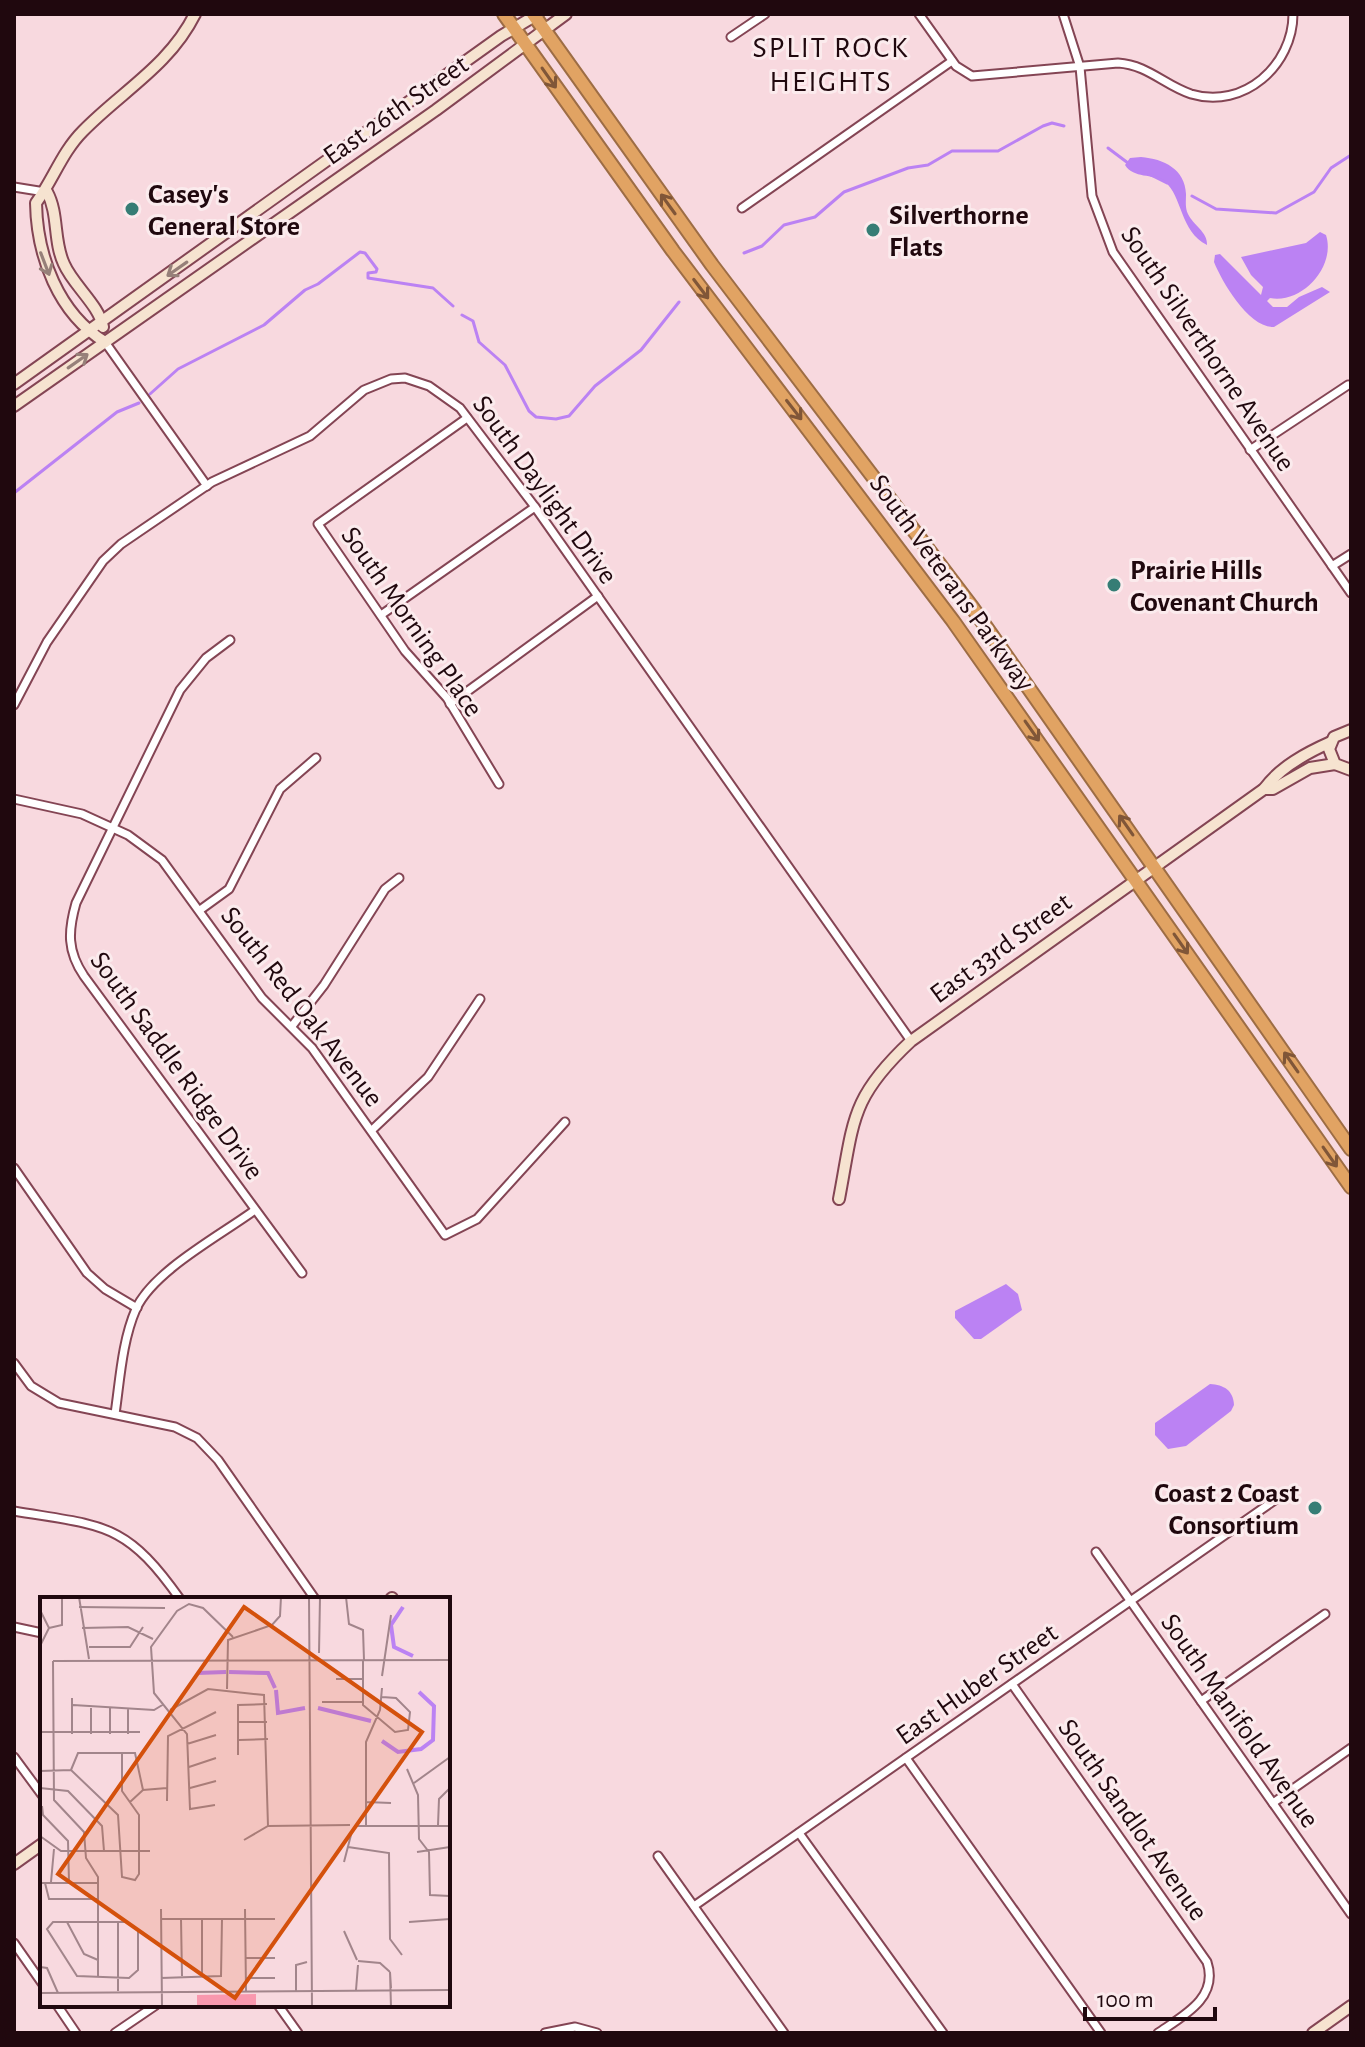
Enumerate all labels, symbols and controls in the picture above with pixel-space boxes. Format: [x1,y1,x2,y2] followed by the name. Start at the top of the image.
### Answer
[753,33,909,97] district label: SPLIT ROCK HEIGHTS
[319,50,474,171] street label: East 26th Street
[541,66,557,88] one-way arrow
[148,181,300,241] place label: Casey's General Store
[660,194,677,215] one-way arrow
[123,200,141,218] marker: Casey's General Store
[889,202,1029,262] place label: Silverthorne Flats
[864,221,882,239] marker: Silverthorne Flats
[1115,222,1300,477] street label: South Silverthorne Avenue
[39,251,54,276] one-way arrow
[167,261,189,277] one-way arrow
[692,278,709,299] one-way arrow
[66,353,88,369] one-way arrow
[467,391,622,589] street label: South Daylight Drive
[785,398,802,420] one-way arrow
[864,470,1039,697] street label: South Veterans Parkway
[335,522,487,722] street label: South Morning Place
[1130,557,1319,617] place label: Prairie Hills Covenant Church
[1105,576,1123,594] marker: Prairie Hills Covenant Church
[1024,720,1040,742] one-way arrow
[1118,815,1134,837] one-way arrow
[925,888,1077,1009] street label: East 33rd Street
[215,902,388,1112] street label: South Red Oak Avenue
[1173,933,1189,955] one-way arrow
[85,947,268,1185] street label: South Saddle Ridge Drive
[1283,1051,1299,1073] one-way arrow
[1322,1146,1338,1168] one-way arrow
[1154,1480,1300,1540] place label: Coast 2 Coast Consortium
[1306,1499,1324,1517] marker: Coast 2 Coast Consortium
[40,1597,450,2007] inset map
[1155,1609,1324,1833] street label: South Manifold Avenue
[891,1619,1063,1751] street label: East Huber Street
[1052,1714,1212,1926] street label: South Sandlot Avenue
[1085,1971,1215,2021] scale bar
[1097,1988,1154,2012] text: 100 m

